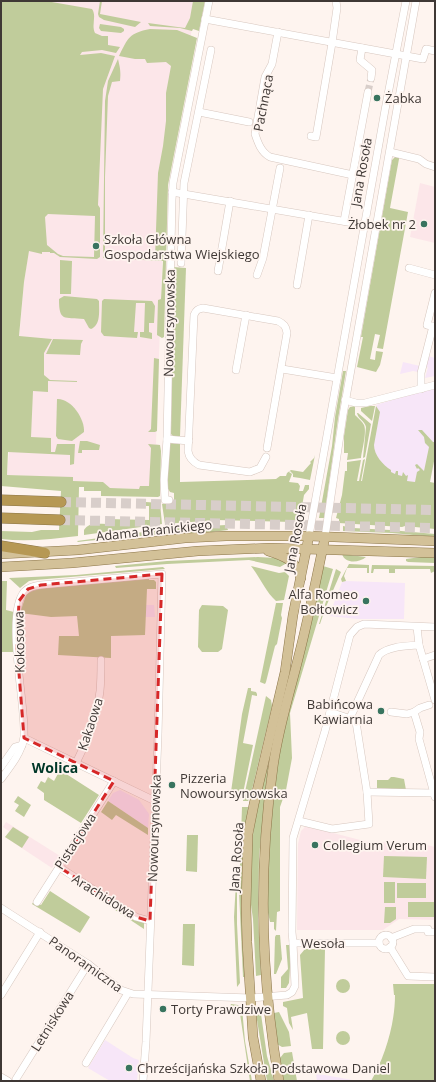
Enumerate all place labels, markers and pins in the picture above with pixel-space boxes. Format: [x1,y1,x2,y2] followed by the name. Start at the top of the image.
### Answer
[385,89,422,107] place label: Żabka
[372,93,382,103] marker: Żabka
[348,215,416,233] place label: Żłobek nr 2
[419,219,429,229] marker: Żłobek nr 2
[104,230,260,263] place label: Szkoła Główna Gospodarstwa Wiejskiego
[91,241,101,251] marker: Szkoła Główna Gospodarstwa Wiejskiego
[289,585,358,618] place label: Alfa Romeo Bołtowicz
[361,596,371,606] marker: Alfa Romeo Bołtowicz
[307,695,373,728] place label: Babińcowa Kawiarnia
[376,706,386,716] marker: Babińcowa Kawiarnia
[180,769,288,802] place label: Pizzeria Nowoursynowska
[167,780,177,790] marker: Pizzeria Nowoursynowska
[323,836,427,854] place label: Collegium Verum
[310,840,320,850] marker: Collegium Verum
[171,1000,271,1018] place label: Torty Prawdziwe
[158,1004,168,1014] marker: Torty Prawdziwe
[137,1059,390,1077] place label: Chrześcijańska Szkoła Podstawowa Daniel
[124,1063,134,1073] marker: Chrześcijańska Szkoła Podstawowa Daniel

